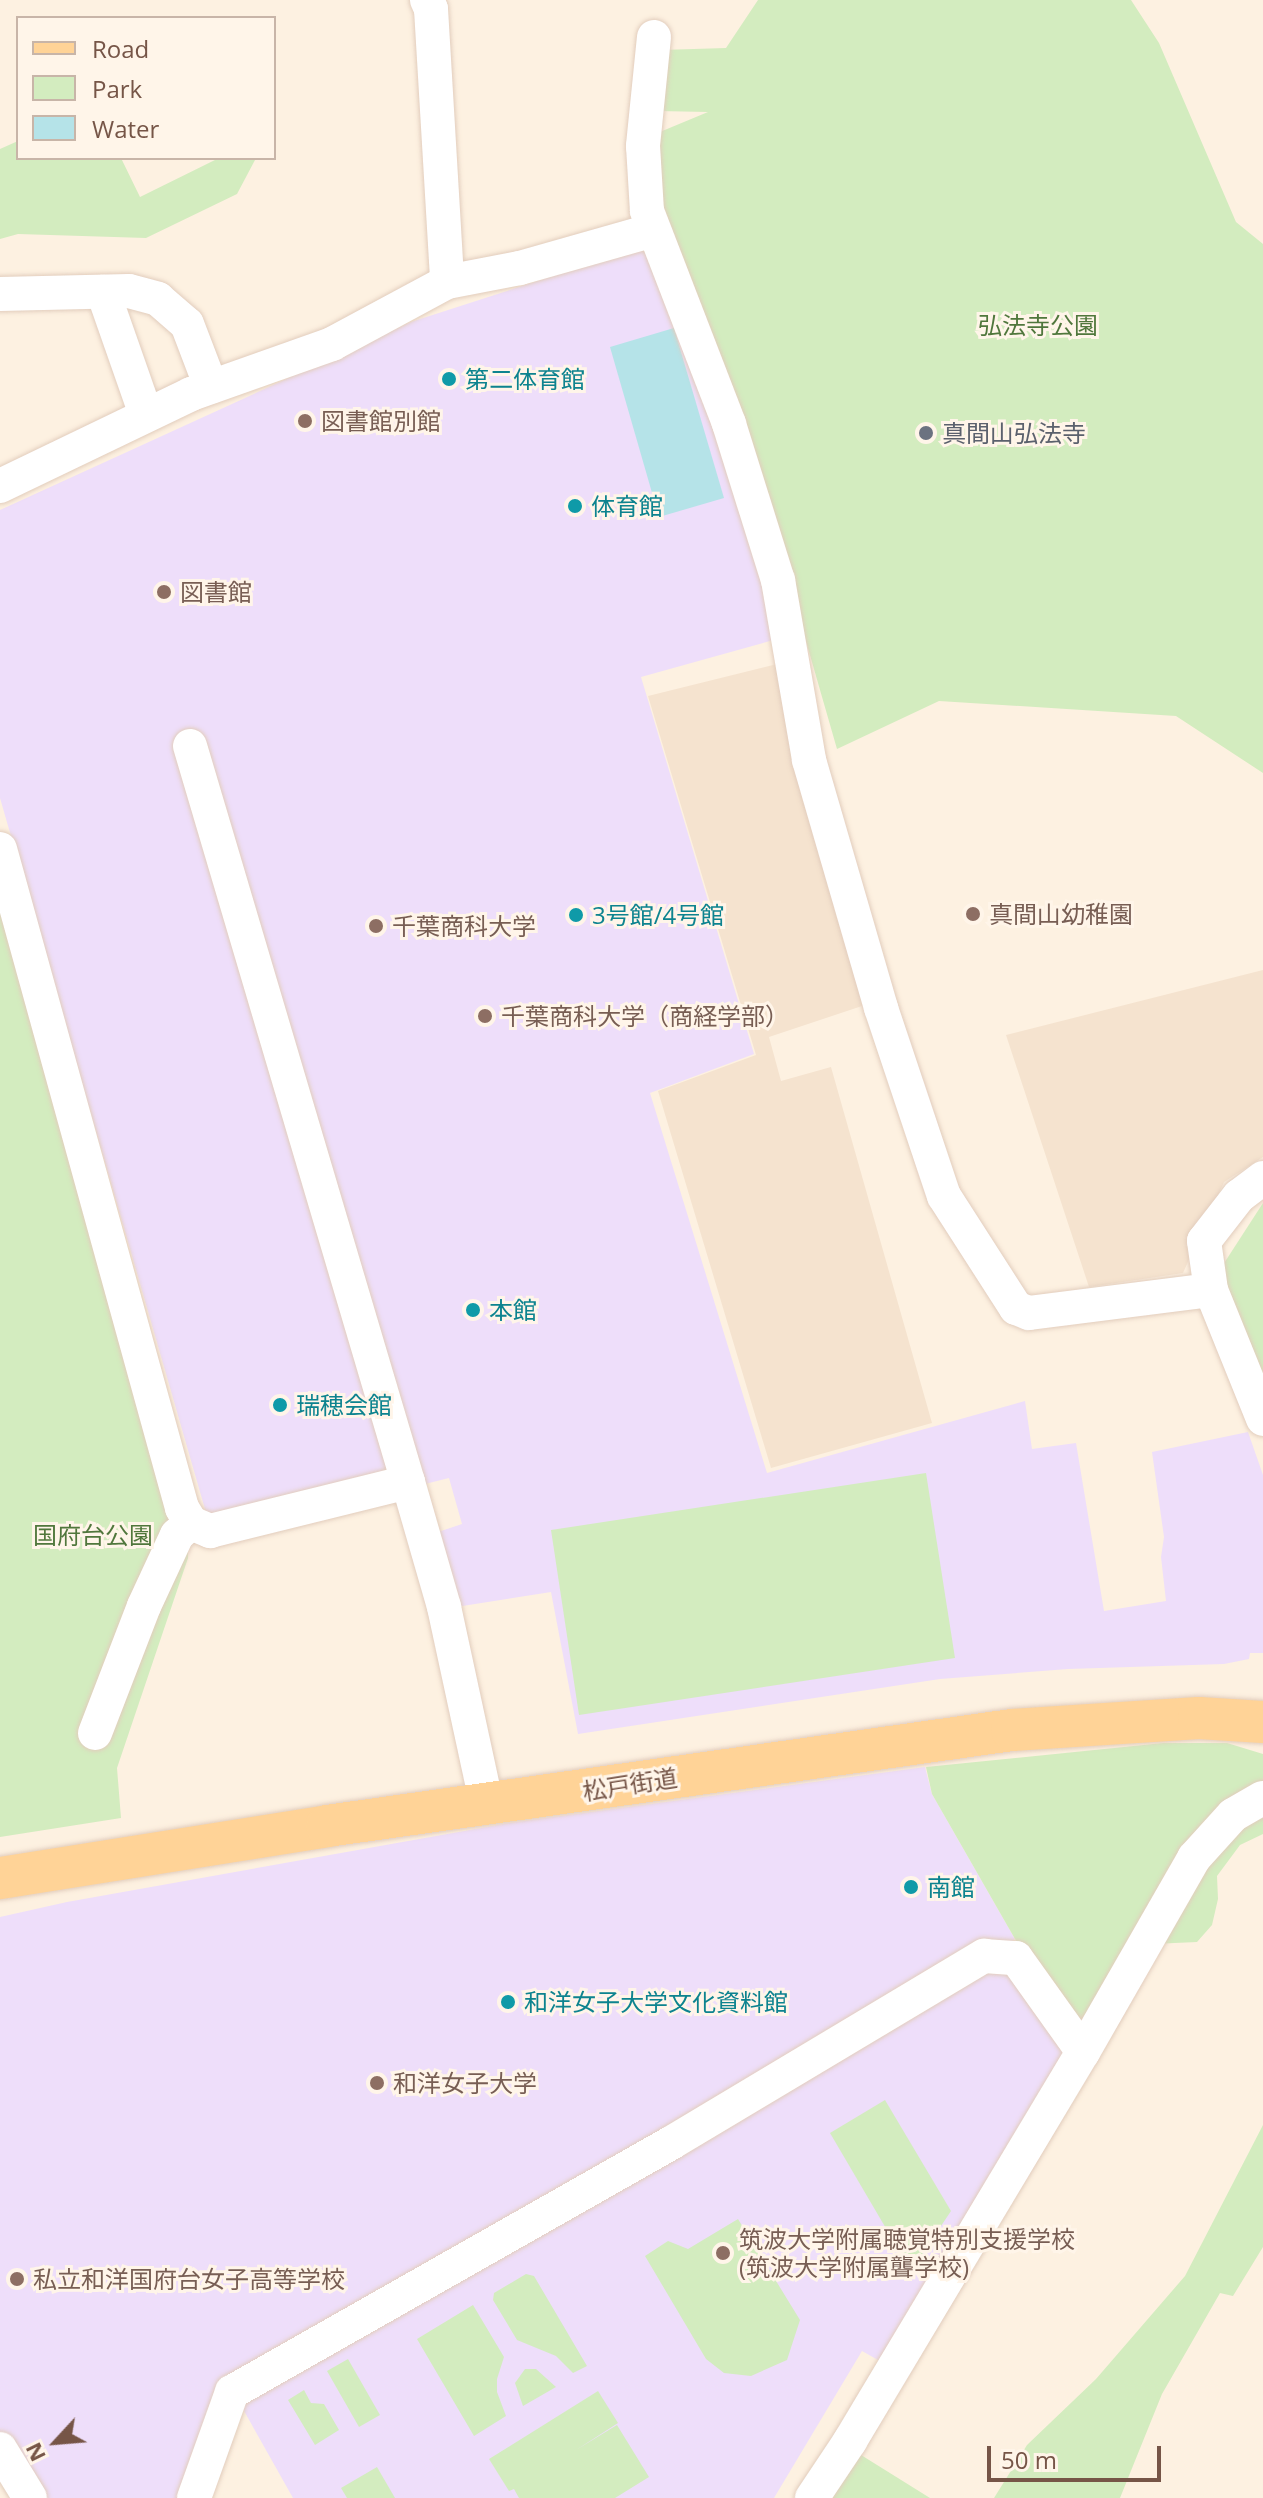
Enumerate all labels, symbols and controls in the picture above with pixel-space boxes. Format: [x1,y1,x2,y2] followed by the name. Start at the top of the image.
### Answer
[16,16,276,160] legend
[92,32,149,65] text: Road
[92,72,142,105] text: Park
[92,112,159,145] text: Water
[978,311,1098,339] park label: 弘法寺公園
[465,365,585,393] place label: 第二体育館
[440,370,458,388] marker: 第二体育館
[321,407,441,435] place label: 図書館別館
[296,412,314,430] marker: 図書館別館
[942,419,1086,447] place label: 真間山弘法寺
[917,424,935,442] marker: 真間山弘法寺
[591,492,663,520] place label: 体育館
[566,497,584,515] marker: 体育館
[180,578,252,606] place label: 図書館
[155,583,173,601] marker: 図書館
[989,900,1133,928] place label: 真間山幼稚園
[592,901,724,929] place label: 3号館/4号館
[964,905,982,923] marker: 真間山幼稚園
[567,906,585,924] marker: 3号館/4号館
[392,912,536,940] place label: 千葉商科大学
[367,917,385,935] marker: 千葉商科大学
[501,1002,789,1030] place label: 千葉商科大学（商経学部）
[476,1007,494,1025] marker: 千葉商科大学（商経学部）
[489,1296,537,1324] place label: 本館
[464,1301,482,1319] marker: 本館
[296,1391,392,1419] place label: 瑞穂会館
[271,1396,289,1414] marker: 瑞穂会館
[33,1521,153,1549] park label: 国府台公園
[580,1762,680,1806] street label: 松戸街道
[927,1873,975,1901] place label: 南館
[902,1878,920,1896] marker: 南館
[524,1988,788,2016] place label: 和洋女子大学文化資料館
[499,1993,517,2011] marker: 和洋女子大学文化資料館
[393,2069,537,2097] place label: 和洋女子大学
[368,2074,386,2092] marker: 和洋女子大学
[739,2225,1075,2281] place label: 筑波大学附属聴覚特別支援学校 (筑波大学附属聾学校)
[714,2244,732,2262] marker: 筑波大学附属聴覚特別支援学校 (筑波大学附属聾学校)
[33,2265,345,2293] place label: 私立和洋国府台女子高等学校
[8,2270,26,2288] marker: 私立和洋国府台女子高等学校
[16,2402,96,2482] north arrow
[991,2430,1165,2480] scale bar
[17,2438,52,2467] text: N
[1001,2443,1057,2476] text: 50 m

